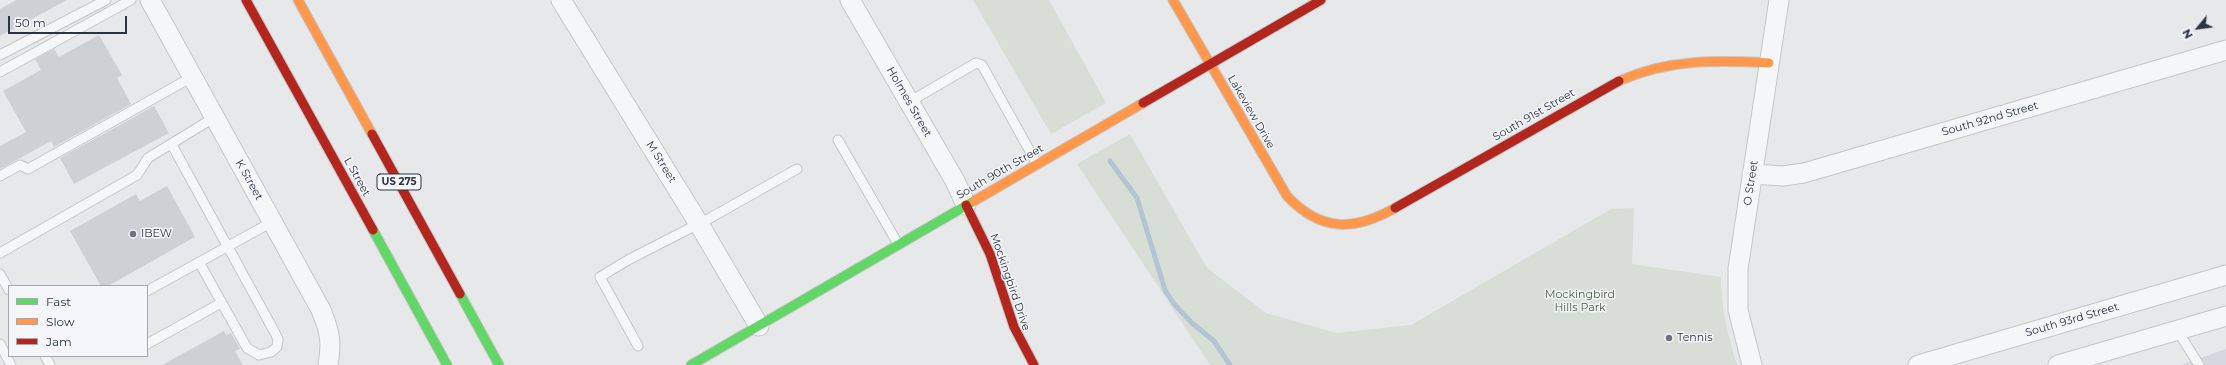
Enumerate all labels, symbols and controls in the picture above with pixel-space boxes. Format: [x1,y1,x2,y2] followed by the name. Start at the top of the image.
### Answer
[10,8,129,34] scale bar
[2178,8,2218,48] north arrow
[15,15,46,30] text: 50 m
[2179,27,2196,41] text: N
[884,65,934,139] street label: Holmes Street
[1225,73,1277,151] street label: Lakeview Drive
[1491,86,1577,144] street label: South 91st Street
[1940,99,2040,139] street label: South 92nd Street
[643,139,679,185] street label: M Street
[954,142,1046,202] street label: South 90th Street
[341,155,373,199] street label: L Street
[233,158,265,202] street label: K Street
[1741,160,1761,206] street label: O Street
[377,174,421,190] road number: US 275
[141,227,172,241] place label: IBEW
[128,229,138,239] marker: IBEW
[987,232,1033,332] street label: Mockingbird Drive
[8,285,148,357] legend
[1545,288,1615,314] park label: Mockingbird Hills Park
[46,294,71,309] text: Fast
[2024,300,2120,340] street label: South 93rd Street
[46,314,75,329] text: Slow
[1677,331,1713,345] place label: Tennis
[1664,333,1674,343] marker: Tennis
[46,334,72,349] text: Jam

